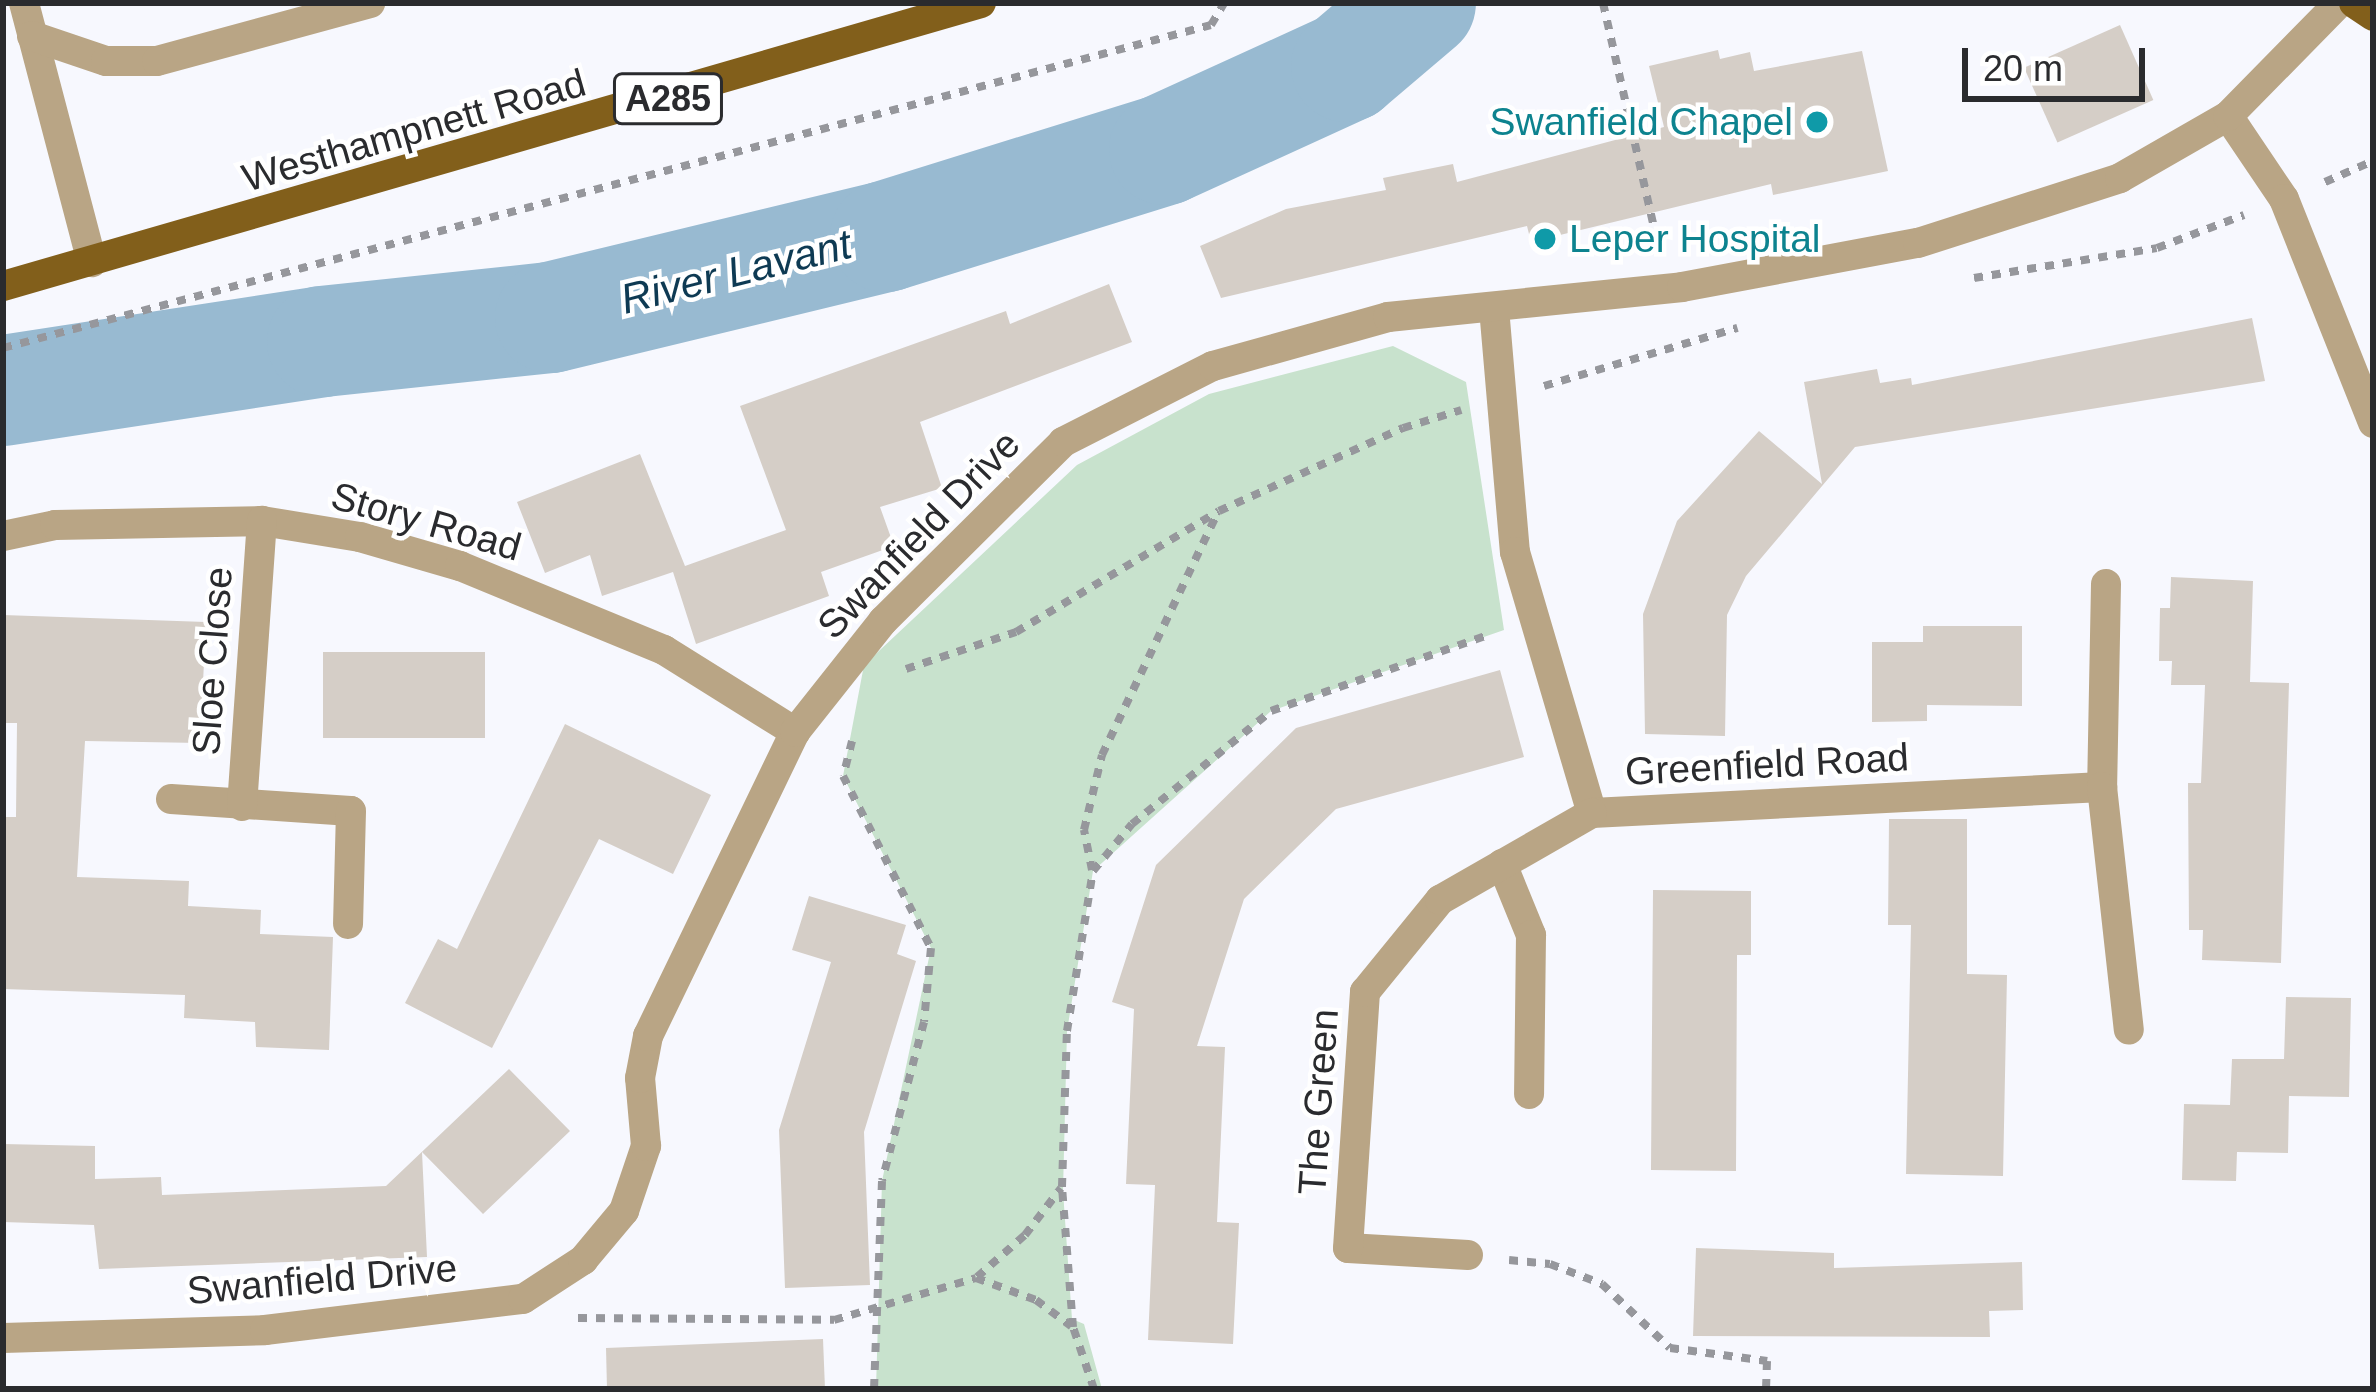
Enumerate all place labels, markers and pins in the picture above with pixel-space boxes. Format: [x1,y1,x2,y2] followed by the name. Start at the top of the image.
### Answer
[1489,99,1793,145] place label: Swanfield Chapel
[1804,109,1830,135] marker: Swanfield Chapel
[1569,216,1820,262] place label: Leper Hospital
[1532,226,1558,252] marker: Leper Hospital

